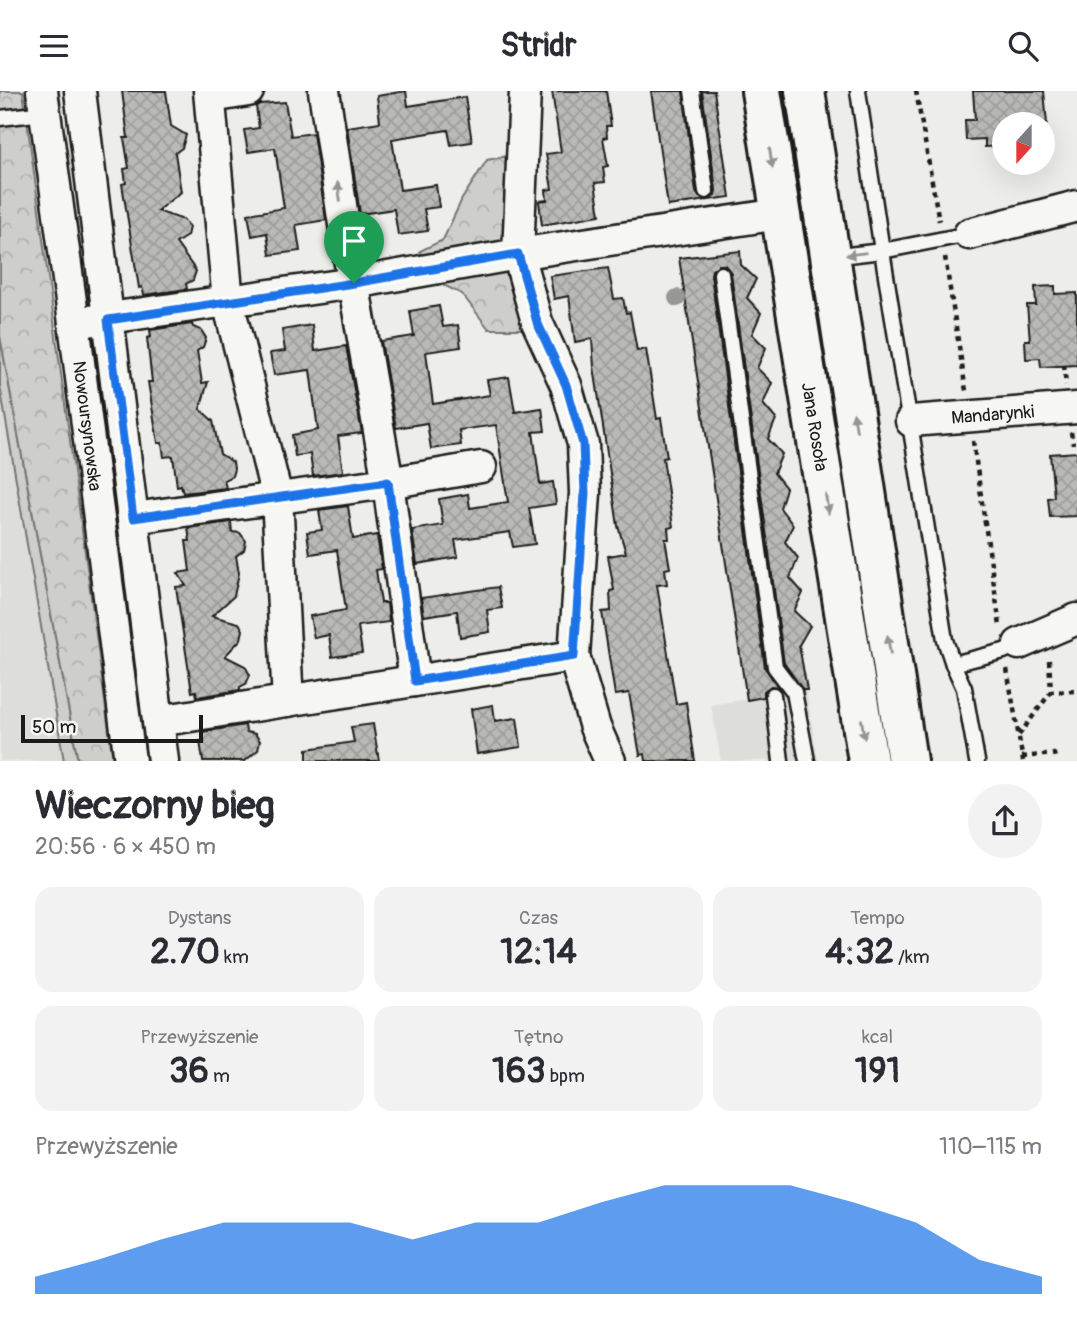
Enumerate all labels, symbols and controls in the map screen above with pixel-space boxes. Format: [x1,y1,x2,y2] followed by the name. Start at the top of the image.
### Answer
[501,26,576,66] text: Stridr
[35,27,73,65] icon: menu
[1004,27,1042,65] icon: search
[992,112,1055,175] north arrow
[992,112,1055,175] map controls
[766,148,777,170] one-way arrow
[333,180,344,202] one-way arrow
[324,211,384,283] pin
[335,222,373,260] icon: arrive
[845,249,867,260] one-way arrow
[67,360,106,492] street label: Nowoursynowska
[796,381,833,473] street label: Jana Rosoła
[950,400,1035,430] street label: Mandarynki
[849,411,860,433] one-way arrow
[822,493,833,515] one-way arrow
[883,634,894,656] one-way arrow
[21,712,203,744] scale bar
[32,715,76,739] text: 50 m
[858,718,869,740] one-way arrow
[35,782,275,830] text: Wieczorny bieg
[968,784,1042,858] button: share
[35,832,216,861] text: 20:56 · 6 × 450 m
[168,906,231,930] text: Dystans
[519,906,558,930] text: Czas
[850,906,905,930] text: Tempo
[150,930,220,974] text: 2.70
[500,930,577,974] text: 12:14
[825,930,894,974] text: 4:32
[220,945,249,969] text: km
[894,945,930,969] text: /km
[141,1025,258,1049] text: Przewyższenie
[514,1025,563,1049] text: Tętno
[862,1025,893,1049] text: kcal
[169,1049,209,1093] text: 36
[492,1049,546,1093] text: 163
[855,1049,900,1093] text: 191
[209,1064,230,1088] text: m
[546,1064,585,1088] text: bpm
[35,1132,178,1161] text: Przewyższenie
[939,1132,1042,1161] text: 110–115 m

